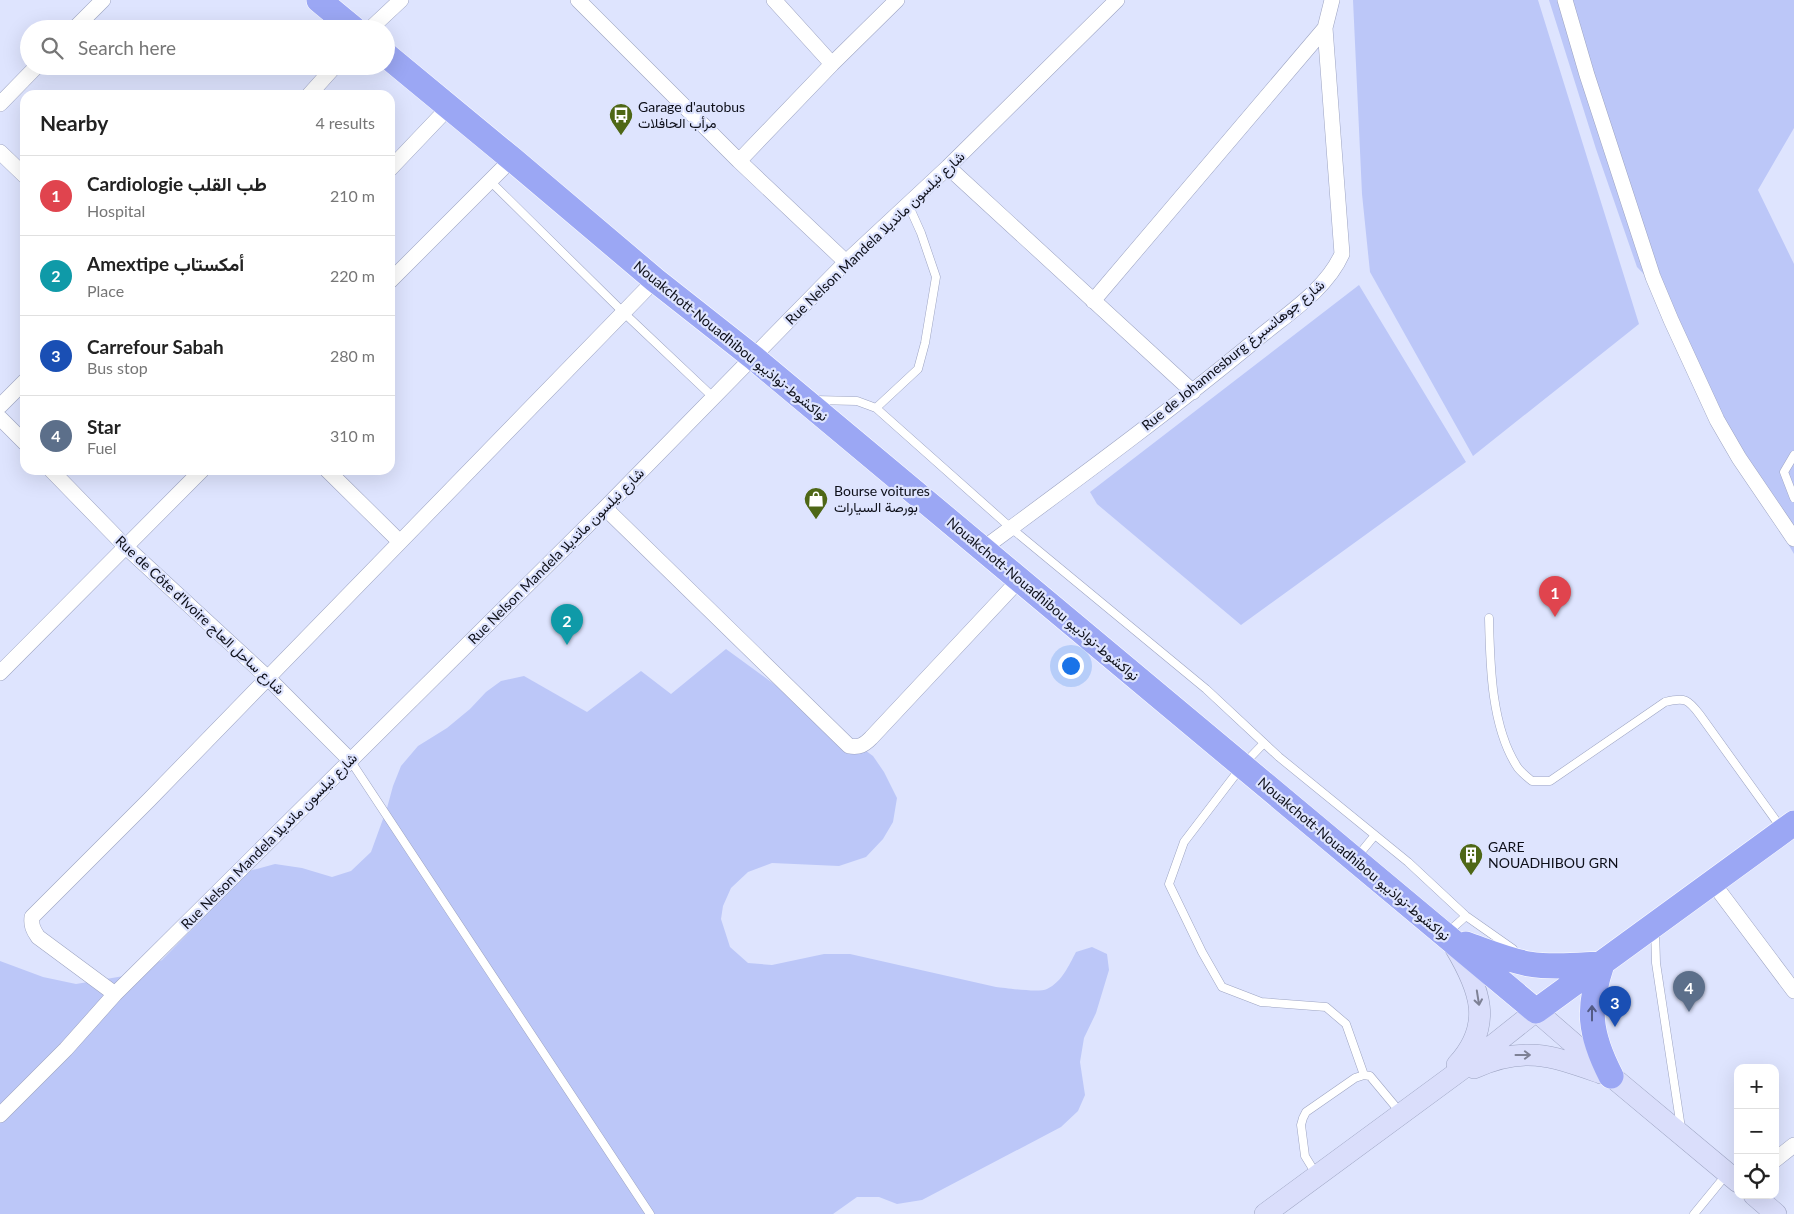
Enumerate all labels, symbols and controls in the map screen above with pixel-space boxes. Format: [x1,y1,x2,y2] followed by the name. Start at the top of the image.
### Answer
[20,20,395,75] search box
[38,34,66,62] icon: search
[78,36,176,59] text: Search here
[638,98,745,132] place label: Garage d'autobus مرأب الحافلات
[608,102,634,136] bus stop icon: Garage d'autobus مرأب الحافلات
[40,110,108,135] text: Nearby
[315,113,375,132] text: 4 results
[782,147,970,330] street label: Rue Nelson Mandela شارع نيلسون مانديلا
[87,172,267,195] text: Cardiologie طب القلب
[51,186,61,205] text: 1
[330,186,375,205] text: 210 m
[87,201,145,220] text: Hospital
[87,252,244,275] text: Amextipe أمكستاب
[630,257,832,425] street label: Nouakchott-Nouadhibou نواكشوط-نواذيبو
[51,266,61,285] text: 2
[330,266,375,285] text: 220 m
[1138,276,1329,436] street label: Rue de Johannesburg شارع جوهانسبرغ
[87,281,124,300] text: Place
[87,335,224,358] text: Carrefour Sabah
[51,346,61,365] text: 3
[330,346,375,365] text: 280 m
[87,358,148,377] text: Bus stop
[87,415,121,438] text: Star
[51,426,61,445] text: 4
[330,426,375,445] text: 310 m
[87,438,117,457] text: Fuel
[464,464,649,649] street label: Rue Nelson Mandela شارع نيلسون مانديلا
[834,482,930,516] place label: Bourse voitures بورصة السيارات
[803,486,829,520] shop icon: Bourse voitures بورصة السيارات
[943,513,1143,685] street label: Nouakchott-Nouadhibou نواكشوط-نواذيبو
[110,532,288,700] street label: Rue de Côte d'Ivoire شارع ساحل العاج
[1539,576,1571,617] pin: 1
[551,604,583,645] pin: 2
[1058,653,1084,679] your location
[177,749,362,934] street label: Rue Nelson Mandela شارع نيلسون مانديلا
[1254,773,1454,945] street label: Nouakchott-Nouadhibou نواكشوط-نواذيبو
[1488,838,1619,871] place label: GARE NOUADHIBOU GRN
[1458,842,1484,876] building icon: GARE NOUADHIBOU GRN
[1673,971,1705,1012] pin: 4
[1599,986,1631,1027] pin: 3
[1473,990,1483,1006] one-way arrow
[1587,1006,1597,1022] one-way arrow
[1515,1050,1531,1060] one-way arrow
[1734,1064,1779,1199] map controls
[1734,1064,1779,1109] button: +
[1734,1109,1779,1154] button: −
[1734,1154,1779,1199] button: locate

